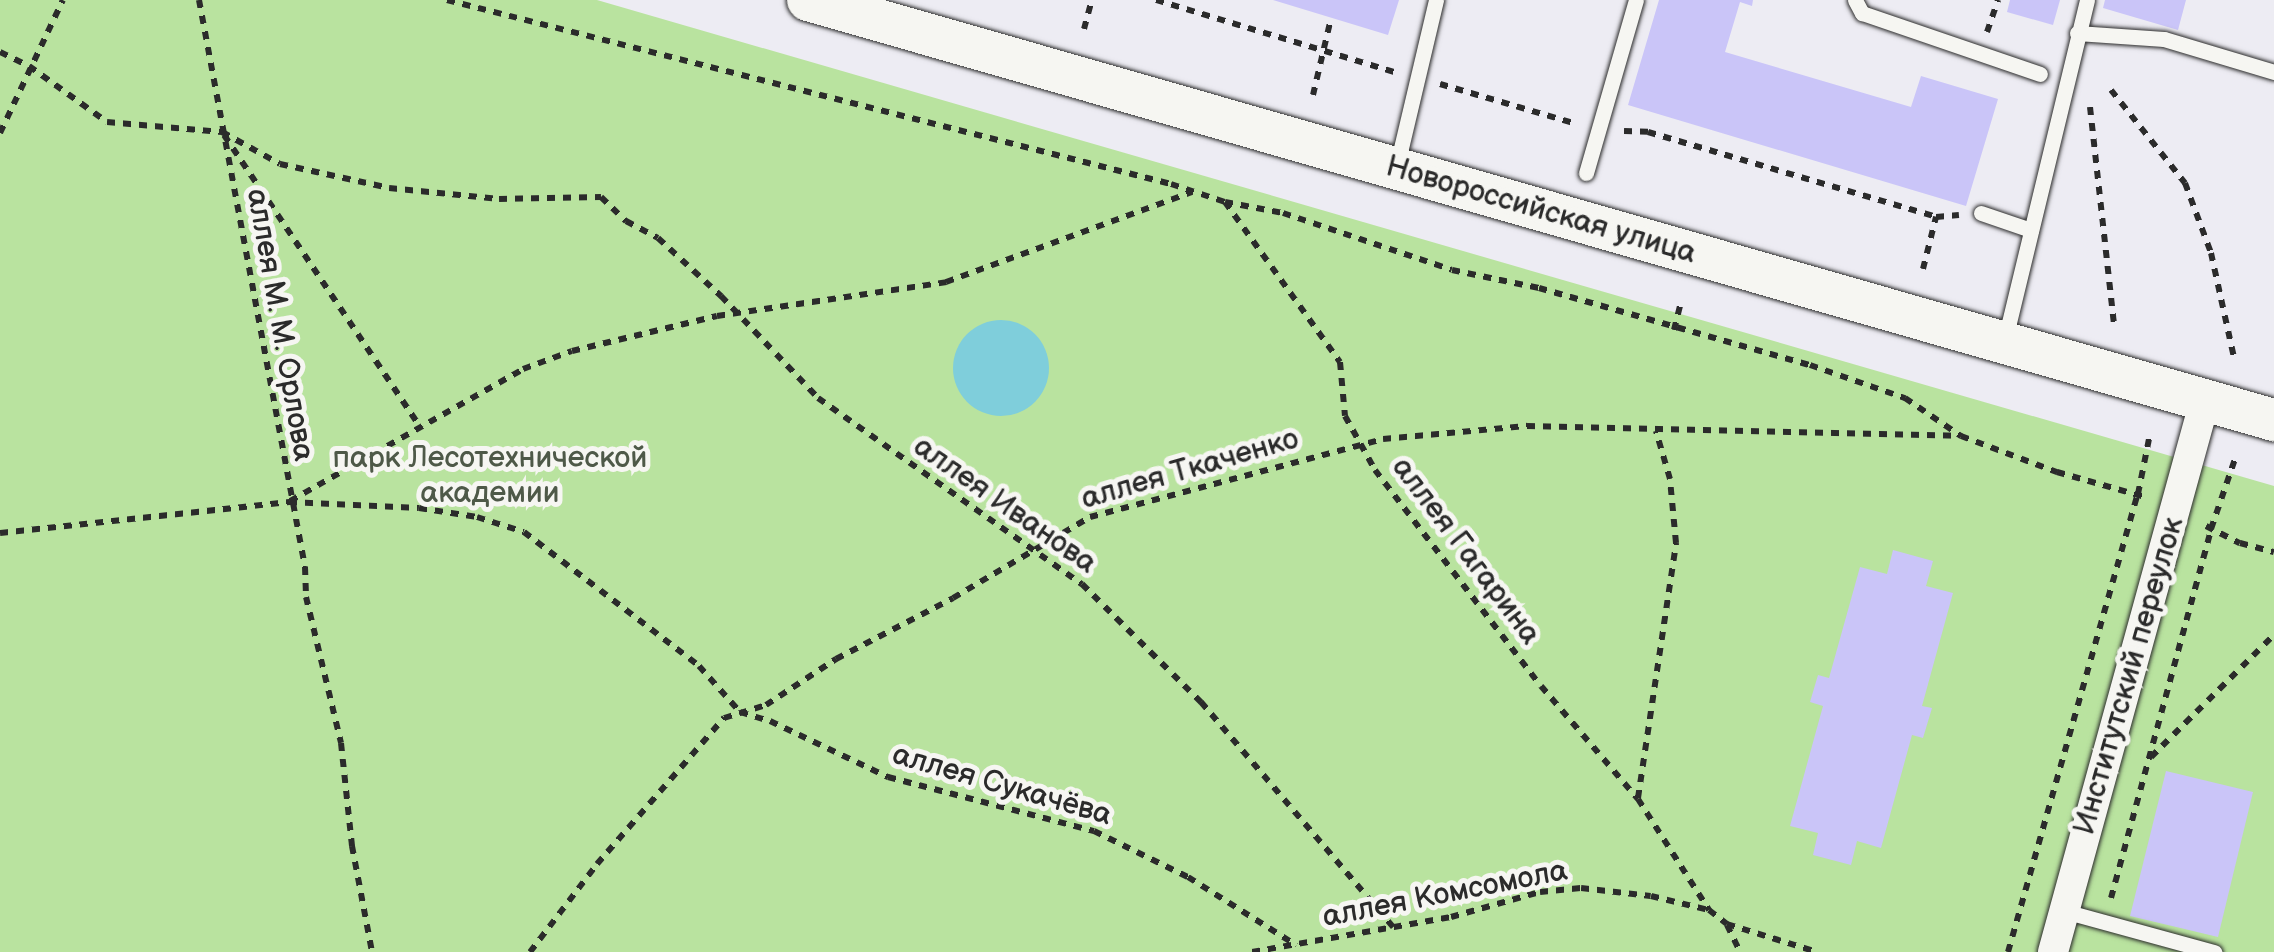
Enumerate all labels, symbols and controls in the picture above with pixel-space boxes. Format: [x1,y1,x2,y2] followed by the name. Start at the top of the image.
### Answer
[1382,148,1700,272] street label: Новороссийская улица
[238,186,322,464] street label: аллея М. М. Орлова
[1077,421,1303,517] street label: аллея Ткаченко
[907,429,1103,581] street label: аллея Иванова
[333,440,647,510] park label: парк Лесотехнической академии
[1384,450,1548,652] street label: аллея Гагарина
[2066,513,2192,839] street label: Институтский переулок
[888,737,1116,833] street label: аллея Сукачёва
[1320,853,1570,935] street label: аллея Комсомола

